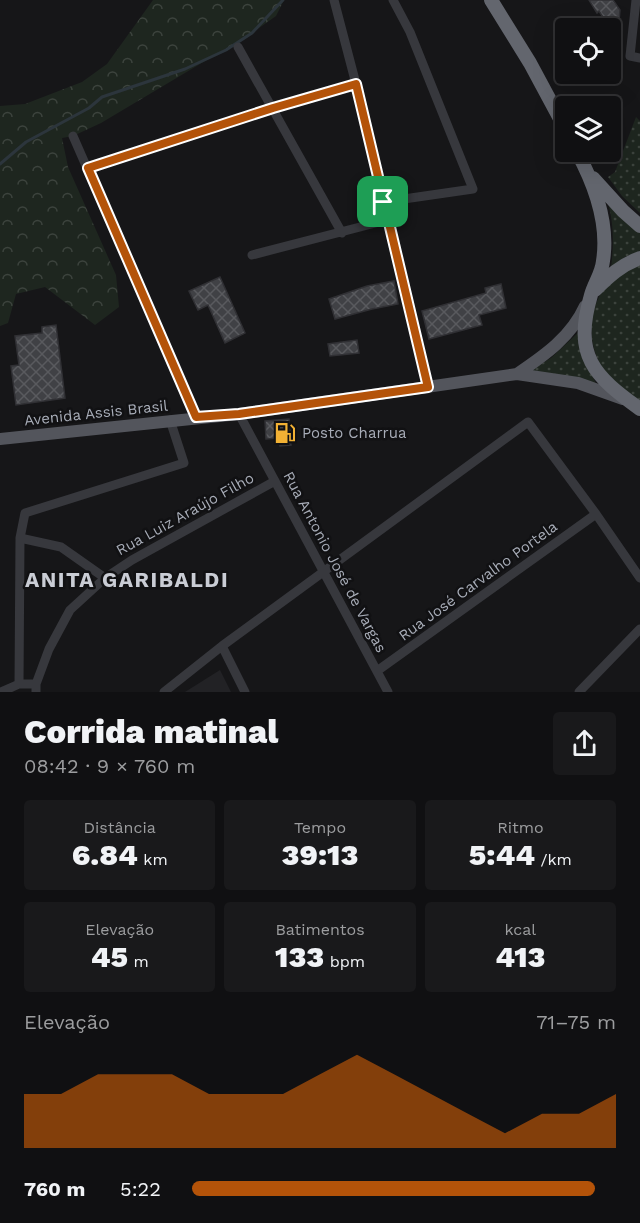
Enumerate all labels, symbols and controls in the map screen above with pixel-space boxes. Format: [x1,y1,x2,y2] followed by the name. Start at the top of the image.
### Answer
[555,18,621,162] map controls
[555,18,621,84] button: locate
[555,96,621,162] button: layers
[357,176,408,227] pin
[366,185,399,218] icon: arrive
[23,396,169,430] street label: Avenida Assis Brasil
[273,421,297,445] fuel station icon: Posto Charrua
[302,424,407,442] place label: Posto Charrua
[280,468,390,656] street label: Rua Antonio José de Vargas
[113,469,257,559] street label: Rua Luiz Araújo Filho
[395,517,561,645] street label: Rua José Carvalho Portela
[25,567,229,592] district label: ANITA GARIBALDI
[24,712,278,751] text: Corrida matinal
[553,712,616,775] button: share
[24,754,195,778] text: 08:42 · 9 × 760 m
[84,818,156,837] text: Distância
[294,818,346,837] text: Tempo
[497,818,544,837] text: Ritmo
[72,837,138,872] text: 6.84
[282,837,358,872] text: 39:13
[469,837,535,872] text: 5:44
[138,850,168,869] text: km
[535,850,572,869] text: /km
[85,920,154,939] text: Elevação
[275,920,365,939] text: Batimentos
[504,920,536,939] text: kcal
[91,939,128,974] text: 45
[275,939,324,974] text: 133
[495,939,545,974] text: 413
[128,952,149,971] text: m
[324,952,365,971] text: bpm
[24,1010,110,1034] text: Elevação
[536,1010,616,1034] text: 71–75 m
[24,1177,85,1201] text: 760 m
[120,1177,161,1201] text: 5:22

